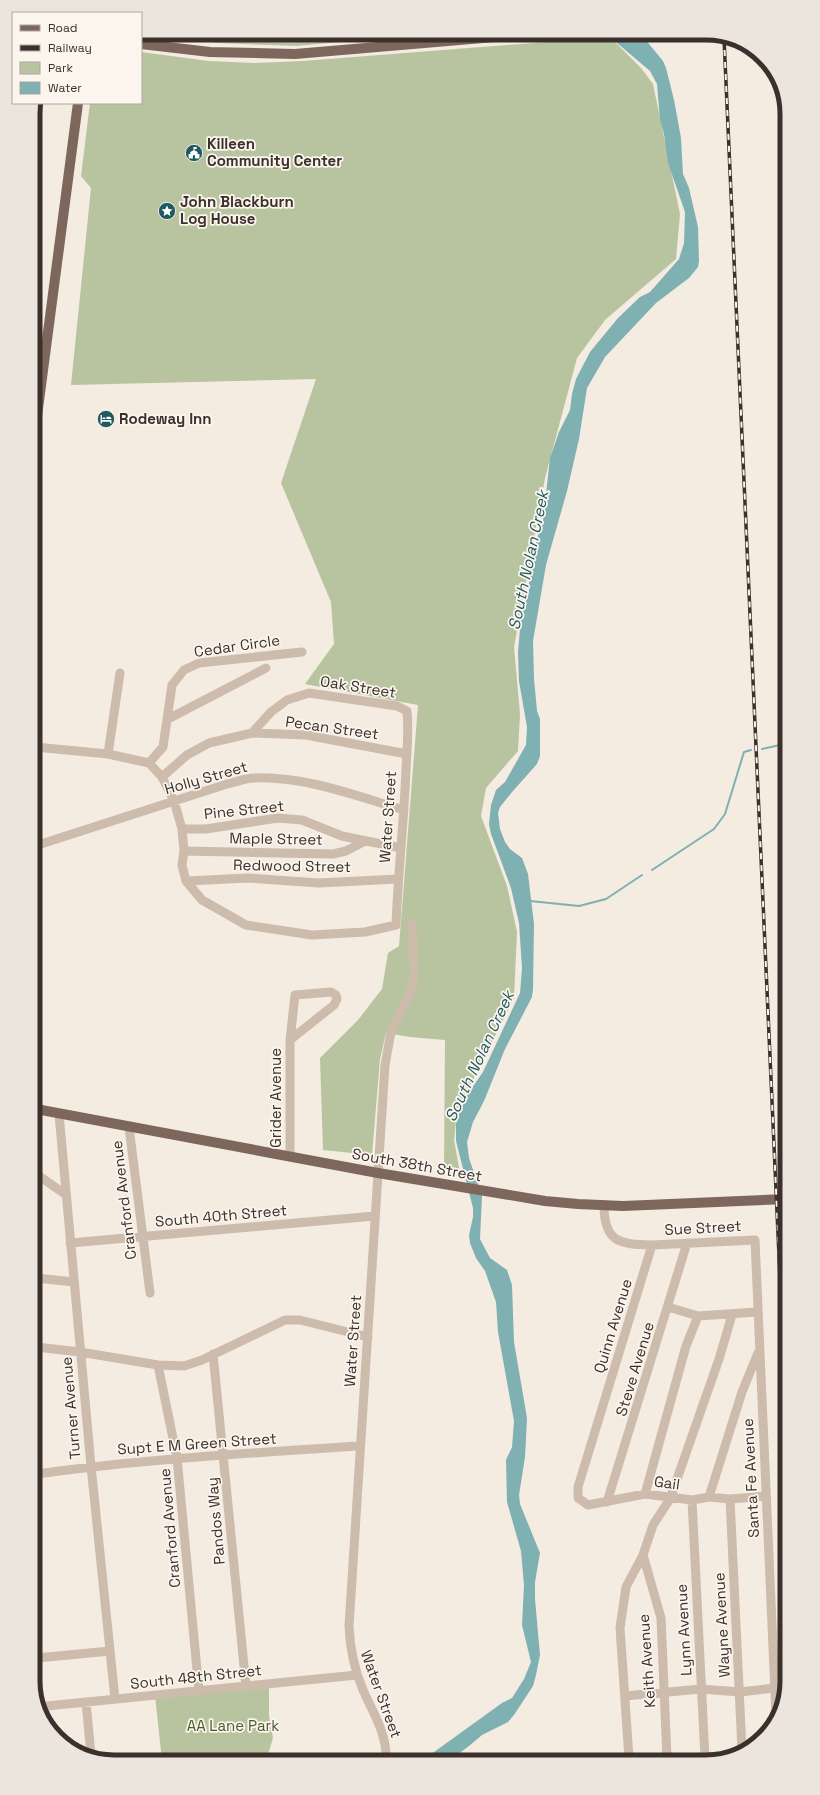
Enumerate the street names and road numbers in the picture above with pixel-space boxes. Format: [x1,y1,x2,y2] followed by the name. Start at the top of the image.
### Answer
[193,630,281,661] street label: Cedar Circle
[319,671,397,702] street label: Oak Street
[284,712,380,743] street label: Pecan Street
[162,757,250,798] street label: Holly Street
[375,770,400,864] street label: Water Street
[203,796,285,823] street label: Pine Street
[229,828,323,849] street label: Maple Street
[233,855,351,876] street label: Redwood Street
[266,1048,285,1148] street label: Grider Avenue
[107,1139,140,1261] street label: Cranford Avenue
[351,1144,484,1185] street label: South 38th Street
[154,1200,288,1231] street label: South 40th Street
[664,1216,742,1239] street label: Sue Street
[589,1276,636,1375] street label: Quinn Avenue
[340,1294,365,1388] street label: Water Street
[611,1319,658,1418] street label: Steve Avenue
[57,1356,84,1460] street label: Turner Avenue
[738,1418,763,1538] street label: Santa Fe Avenue
[117,1428,277,1459] street label: Supt E M Green Street
[155,1467,184,1589] street label: Cranford Avenue
[653,1471,681,1494] street label: Gail
[202,1476,229,1566] street label: Pandos Way
[709,1572,734,1678] street label: Wayne Avenue
[672,1583,695,1677] street label: Lynn Avenue
[634,1613,659,1709] street label: Keith Avenue
[357,1647,406,1740] street label: Water Street
[129,1660,263,1693] street label: South 48th Street

